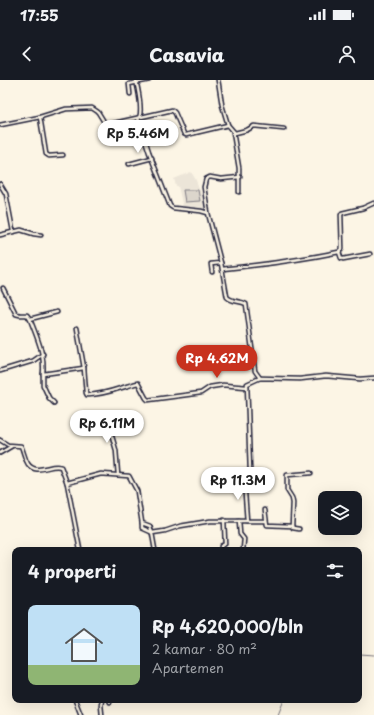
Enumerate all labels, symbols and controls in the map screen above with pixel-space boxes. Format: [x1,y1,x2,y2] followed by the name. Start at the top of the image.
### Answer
[20,3,59,26] text: 17:55
[149,41,225,68] text: Casavia
[16,43,38,65] icon: back
[336,43,358,65] icon: person
[97,120,179,154] pin: Rp 5.46M
[107,123,169,142] text: Rp 5.46M
[176,345,258,379] pin: Rp 4.62M
[185,348,249,367] text: Rp 4.62M
[66,410,148,444] pin: Rp 6.11M
[79,413,135,432] text: Rp 6.11M
[197,467,279,501] pin: Rp 11.3M
[210,470,266,489] text: Rp 11.3M
[318,491,362,535] map controls
[318,491,362,535] button: layers
[28,558,116,584] text: 4 properti
[324,560,346,582] icon: filters
[152,613,303,639] text: Rp 4,620,000/bln
[60,621,108,669] icon: home
[152,639,257,658] text: 2 kamar · 80 m²
[152,658,224,677] text: Apartemen

